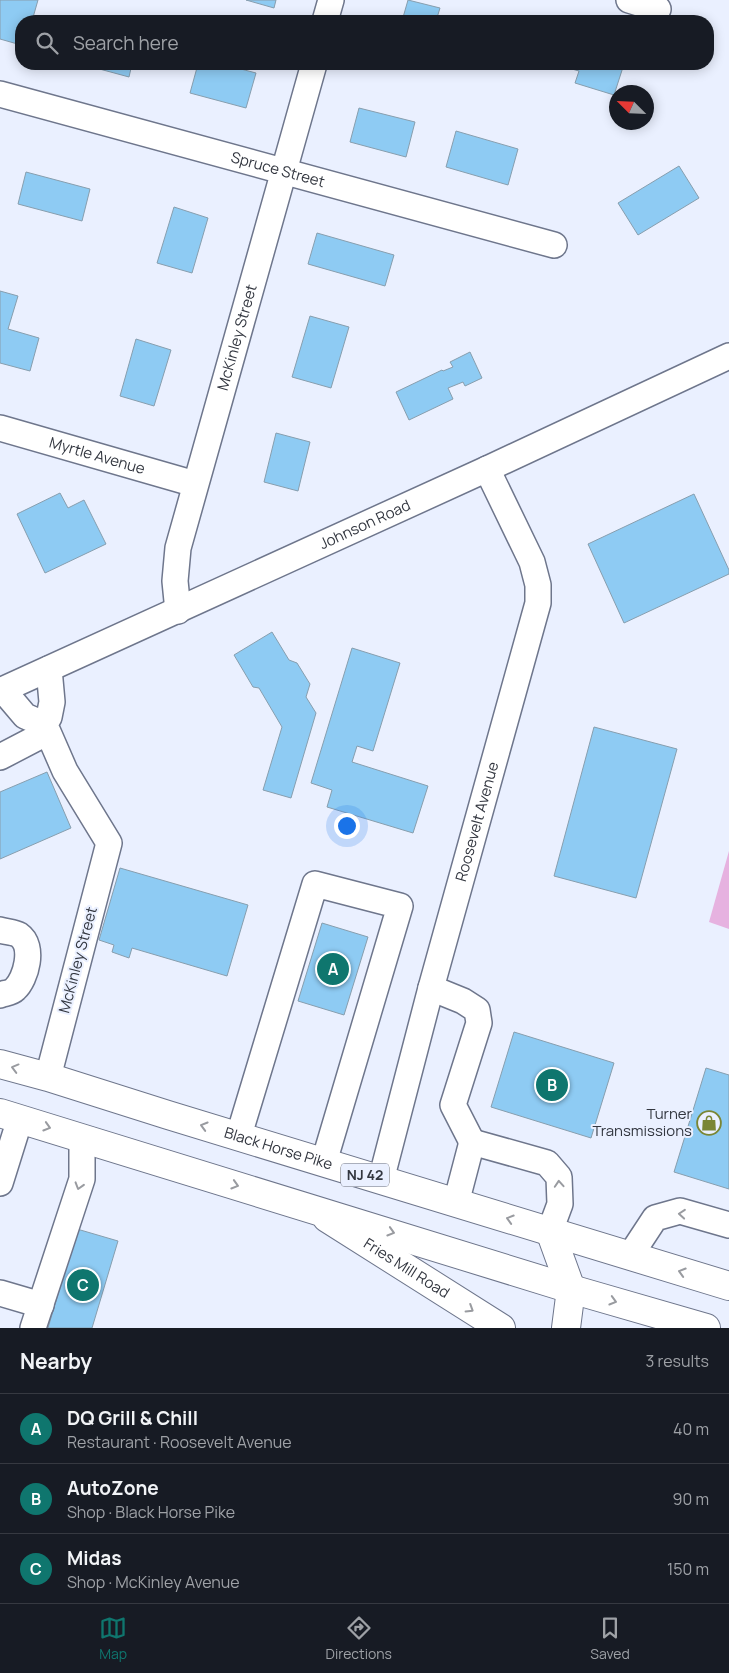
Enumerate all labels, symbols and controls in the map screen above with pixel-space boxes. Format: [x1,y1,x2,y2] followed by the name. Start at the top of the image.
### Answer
[15,15,714,70] search box
[33,29,61,57] icon: search
[73,30,179,56] text: Search here
[609,85,654,130] north arrow
[229,146,327,192] street label: Spruce Street
[212,282,262,393] street label: McKinley Street
[47,432,148,479] street label: Myrtle Avenue
[316,494,414,554] street label: Johnson Road
[450,759,503,884] street label: Roosevelt Avenue
[334,813,360,839] your location
[53,904,102,1015] street label: McKinley Street
[317,950,349,988] pin: A
[11,1063,20,1074] one-way arrow
[536,1066,568,1104] pin: B
[592,1103,693,1141] place label: Turner Transmissions
[696,1110,722,1136] shop icon: Turner Transmissions
[42,1121,50,1131] one-way arrow
[201,1121,209,1131] one-way arrow
[222,1122,336,1175] street label: Black Horse Pike
[341,1164,389,1186] road number: NJ 42
[231,1179,239,1189] one-way arrow
[553,1180,564,1188] one-way arrow
[75,1182,85,1190] one-way arrow
[678,1209,686,1220] one-way arrow
[507,1215,515,1225] one-way arrow
[386,1227,394,1237] one-way arrow
[360,1233,454,1303] street label: Fries Mill Road
[67,1266,99,1304] pin: C
[679,1267,687,1277] one-way arrow
[608,1295,617,1305] one-way arrow
[465,1303,474,1312] one-way arrow
[20,1347,92,1375] text: Nearby
[646,1350,709,1372] text: 3 results
[67,1405,198,1431] text: DQ Grill & Chill
[31,1418,41,1440] text: A
[673,1418,709,1440] text: 40 m
[67,1431,292,1453] text: Restaurant · Roosevelt Avenue
[67,1475,159,1501] text: AutoZone
[31,1488,41,1510] text: B
[673,1488,709,1510] text: 90 m
[67,1501,235,1523] text: Shop · Black Horse Pike
[67,1545,122,1571] text: Midas
[30,1558,42,1580] text: C
[667,1558,709,1580] text: 150 m
[67,1571,240,1593] text: Shop · McKinley Avenue
[99,1614,127,1663] tab: Map
[326,1614,392,1663] tab: Directions
[590,1614,630,1663] tab: Saved

